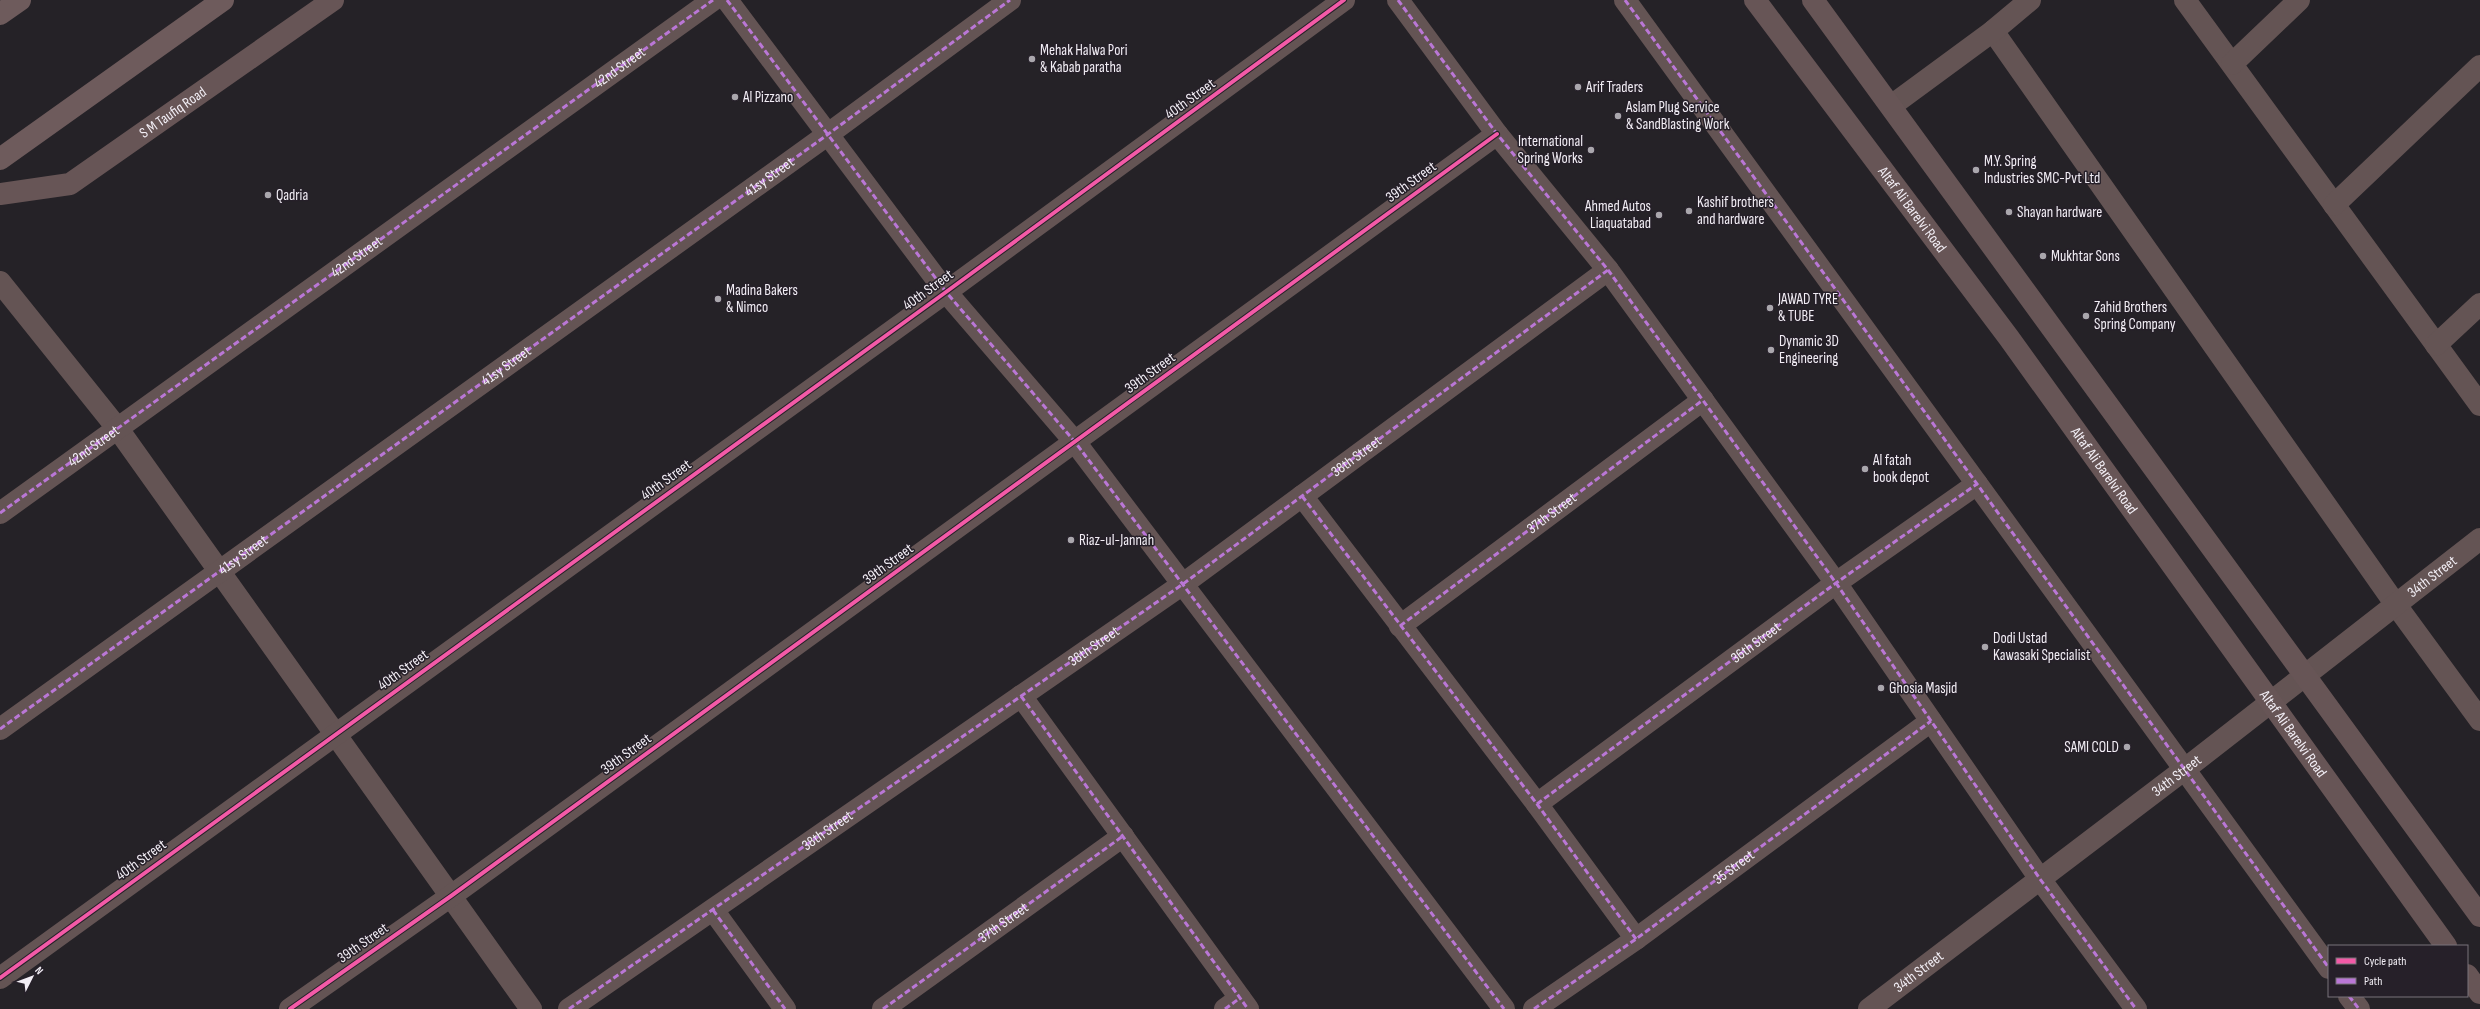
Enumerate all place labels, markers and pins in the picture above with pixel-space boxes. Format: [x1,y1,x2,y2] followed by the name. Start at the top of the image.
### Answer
[1040,41,1128,77] place label: Mehak Halwa Pori & Kabab paratha
[1027,54,1037,64] marker: Mehak Halwa Pori & Kabab paratha
[1585,78,1643,97] place label: Arif Traders
[1573,82,1583,92] marker: Arif Traders
[742,88,793,107] place label: Al Pizzano
[730,92,740,102] marker: Al Pizzano
[1625,98,1730,134] place label: Aslam Plug Service & SandBlasting Work
[1613,111,1623,121] marker: Aslam Plug Service & SandBlasting Work
[1518,132,1583,168] place label: International Spring Works
[1586,145,1596,155] marker: International Spring Works
[1984,152,2100,188] place label: M.Y. Spring Industries SMC-Pvt Ltd
[1971,165,1981,175] marker: M.Y. Spring Industries SMC-Pvt Ltd
[276,186,308,205] place label: Qadria
[263,190,273,200] marker: Qadria
[1697,193,1774,229] place label: Kashif brothers and hardware
[1584,197,1651,233] place label: Ahmed Autos Liaquatabad
[2017,203,2102,222] place label: Shayan hardware
[1684,206,1694,216] marker: Kashif brothers and hardware
[2004,207,2014,217] marker: Shayan hardware
[1654,210,1664,220] marker: Ahmed Autos Liaquatabad
[2051,247,2120,266] place label: Mukhtar Sons
[2038,251,2048,261] marker: Mukhtar Sons
[726,281,798,317] place label: Madina Bakers & Nimco
[1777,290,1838,326] place label: JAWAD TYRE & TUBE
[713,294,723,304] marker: Madina Bakers & Nimco
[2094,298,2176,334] place label: Zahid Brothers Spring Company
[1765,303,1775,313] marker: JAWAD TYRE & TUBE
[2081,311,2091,321] marker: Zahid Brothers Spring Company
[1779,332,1839,368] place label: Dynamic 3D Engineering
[1766,345,1776,355] marker: Dynamic 3D Engineering
[1872,451,1930,487] place label: Al fatah book depot
[1860,464,1870,474] marker: Al fatah book depot
[1079,531,1154,550] place label: Riaz-ul-Jannah
[1066,535,1076,545] marker: Riaz-ul-Jannah
[1993,629,2091,665] place label: Dodi Ustad Kawasaki Specialist
[1980,642,1990,652] marker: Dodi Ustad Kawasaki Specialist
[1889,679,1957,698] place label: Ghosia Masjid
[1876,683,1886,693] marker: Ghosia Masjid
[2064,738,2119,757] place label: SAMI COLD
[2122,742,2132,752] marker: SAMI COLD

